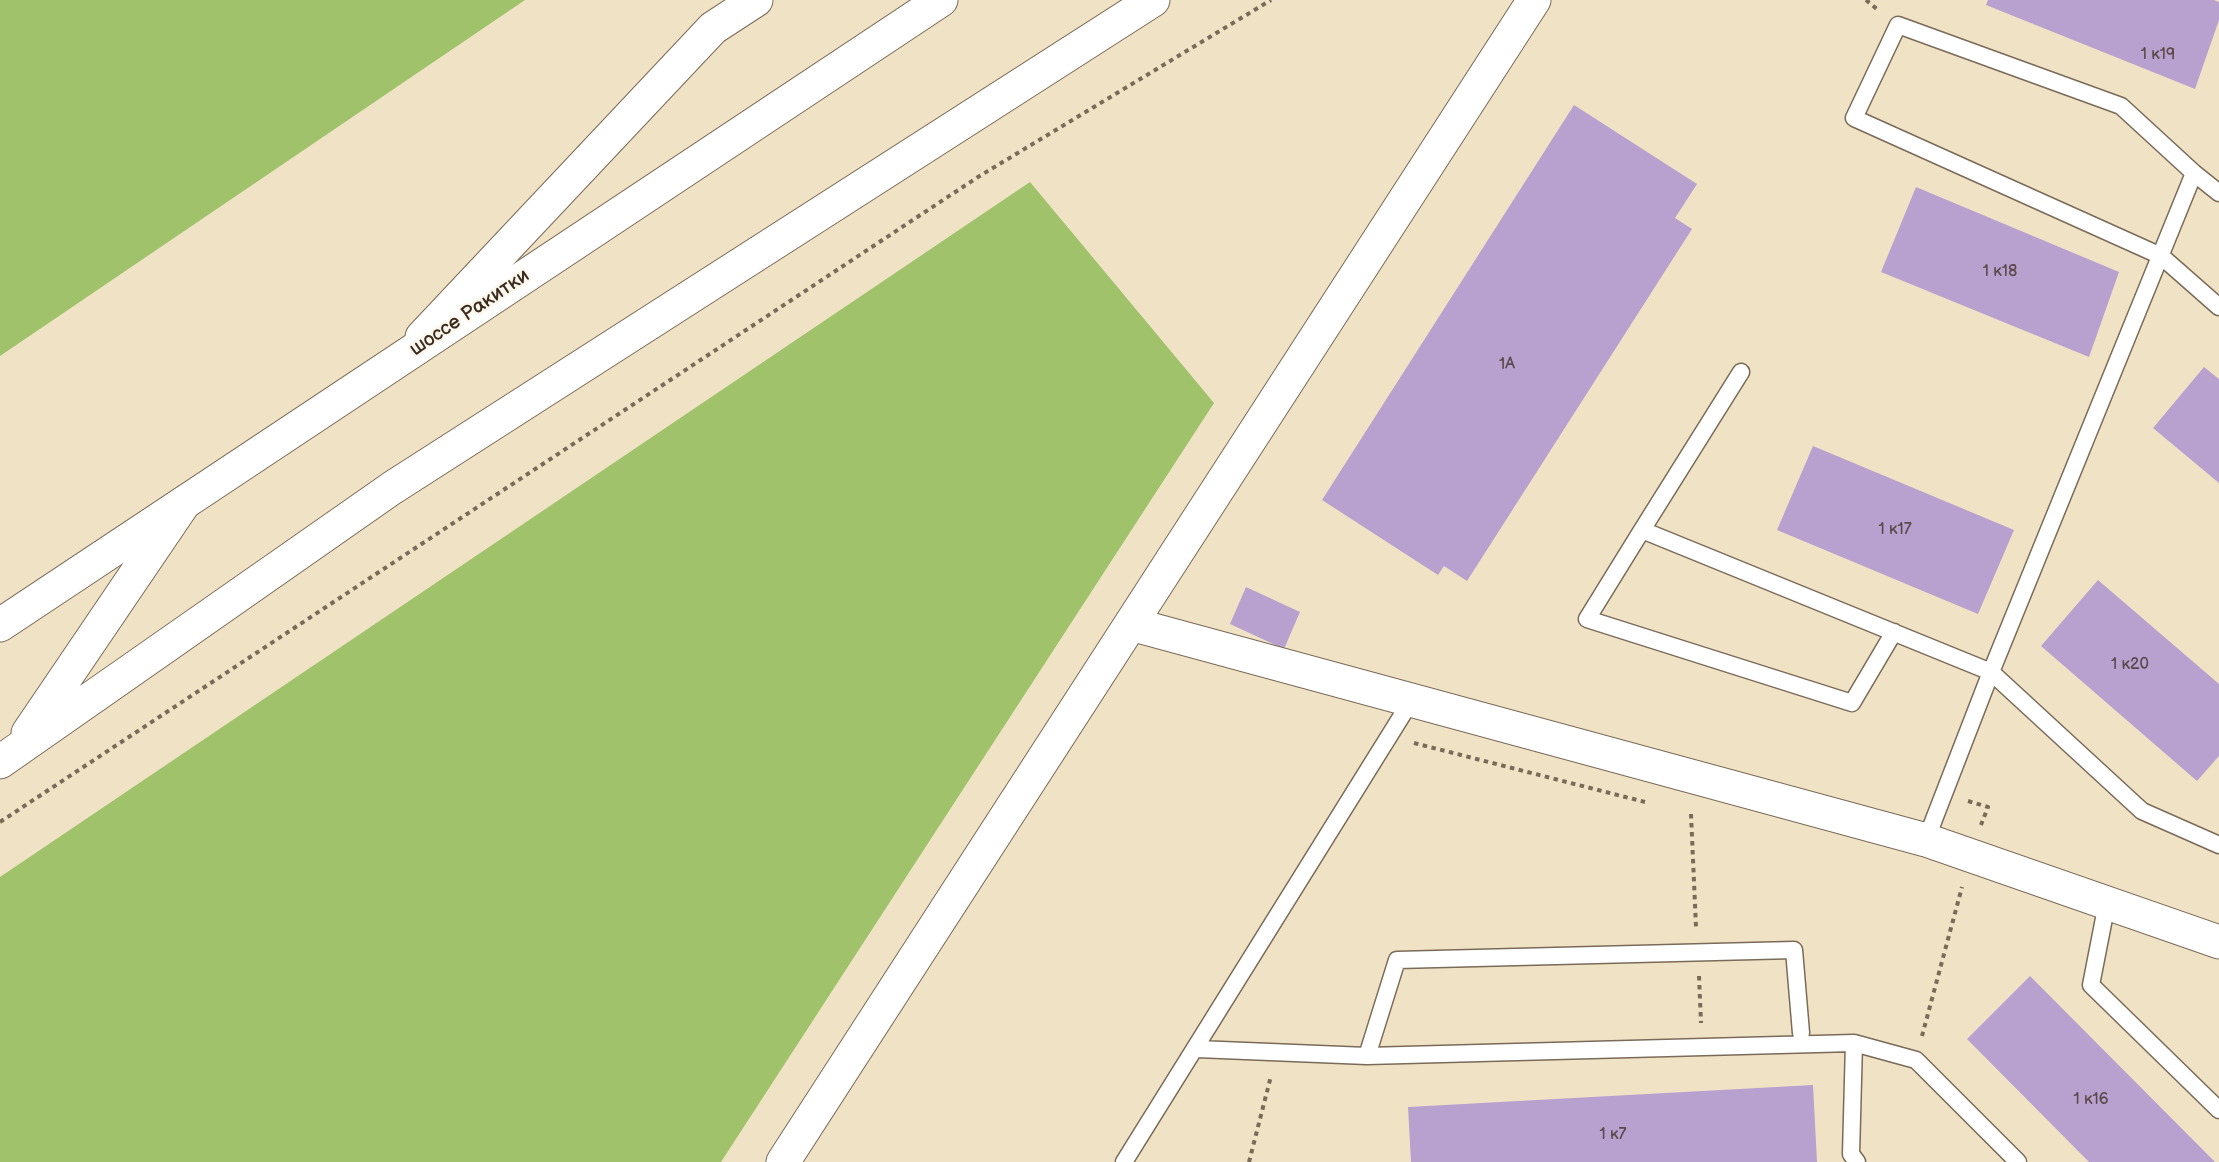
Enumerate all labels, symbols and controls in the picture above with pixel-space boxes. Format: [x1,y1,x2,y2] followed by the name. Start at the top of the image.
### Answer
[2141,45,2175,65] house number: 1 к19
[1983,262,2017,282] house number: 1 к18
[406,264,534,362] street label: шоссе Ракитки
[1499,355,1515,375] house number: 1А
[1878,520,1912,540] house number: 1 к17
[2111,655,2149,675] house number: 1 к20
[2074,1090,2108,1110] house number: 1 к16
[1600,1125,1626,1145] house number: 1 к7

